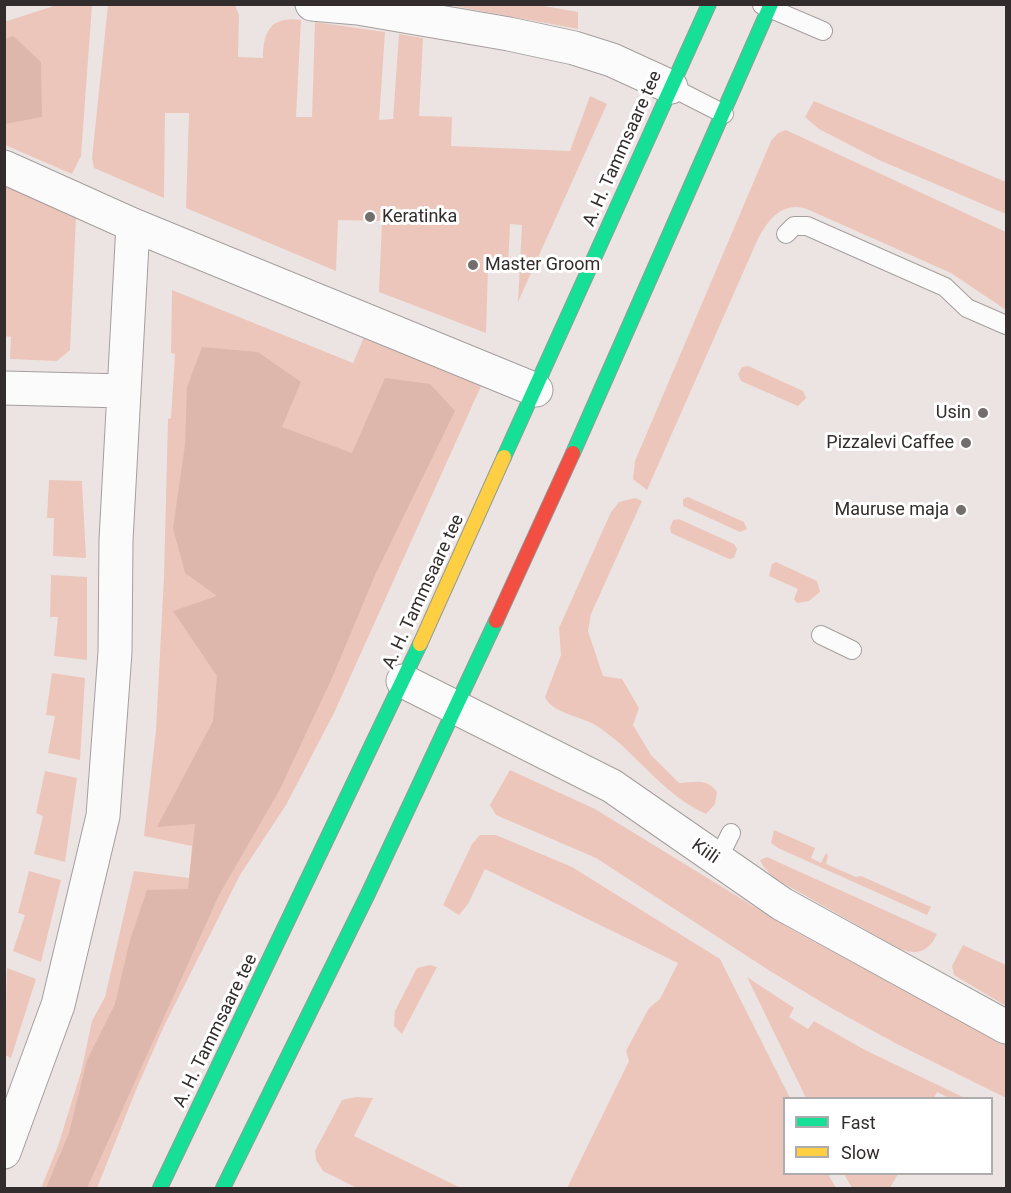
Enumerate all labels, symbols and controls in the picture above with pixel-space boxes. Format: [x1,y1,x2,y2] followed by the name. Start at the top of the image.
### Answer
[579,68,667,230] street label: A. H. Tammsaare tee
[382,206,457,228] place label: Keratinka
[363,210,377,224] marker: Keratinka
[485,254,600,276] place label: Master Groom
[466,258,480,272] marker: Master Groom
[936,402,971,424] place label: Usin
[976,406,990,420] marker: Usin
[826,432,954,454] place label: Pizzalevi Caffee
[959,436,973,450] marker: Pizzalevi Caffee
[835,499,949,521] place label: Mauruse maja
[954,503,968,517] marker: Mauruse maja
[379,511,469,673] street label: A. H. Tammsaare tee
[687,835,723,869] street label: Kiili
[169,951,263,1111] street label: A. H. Tammsaare tee
[783,1097,993,1175] legend
[841,1112,876,1133] text: Fast
[841,1142,880,1163] text: Slow

